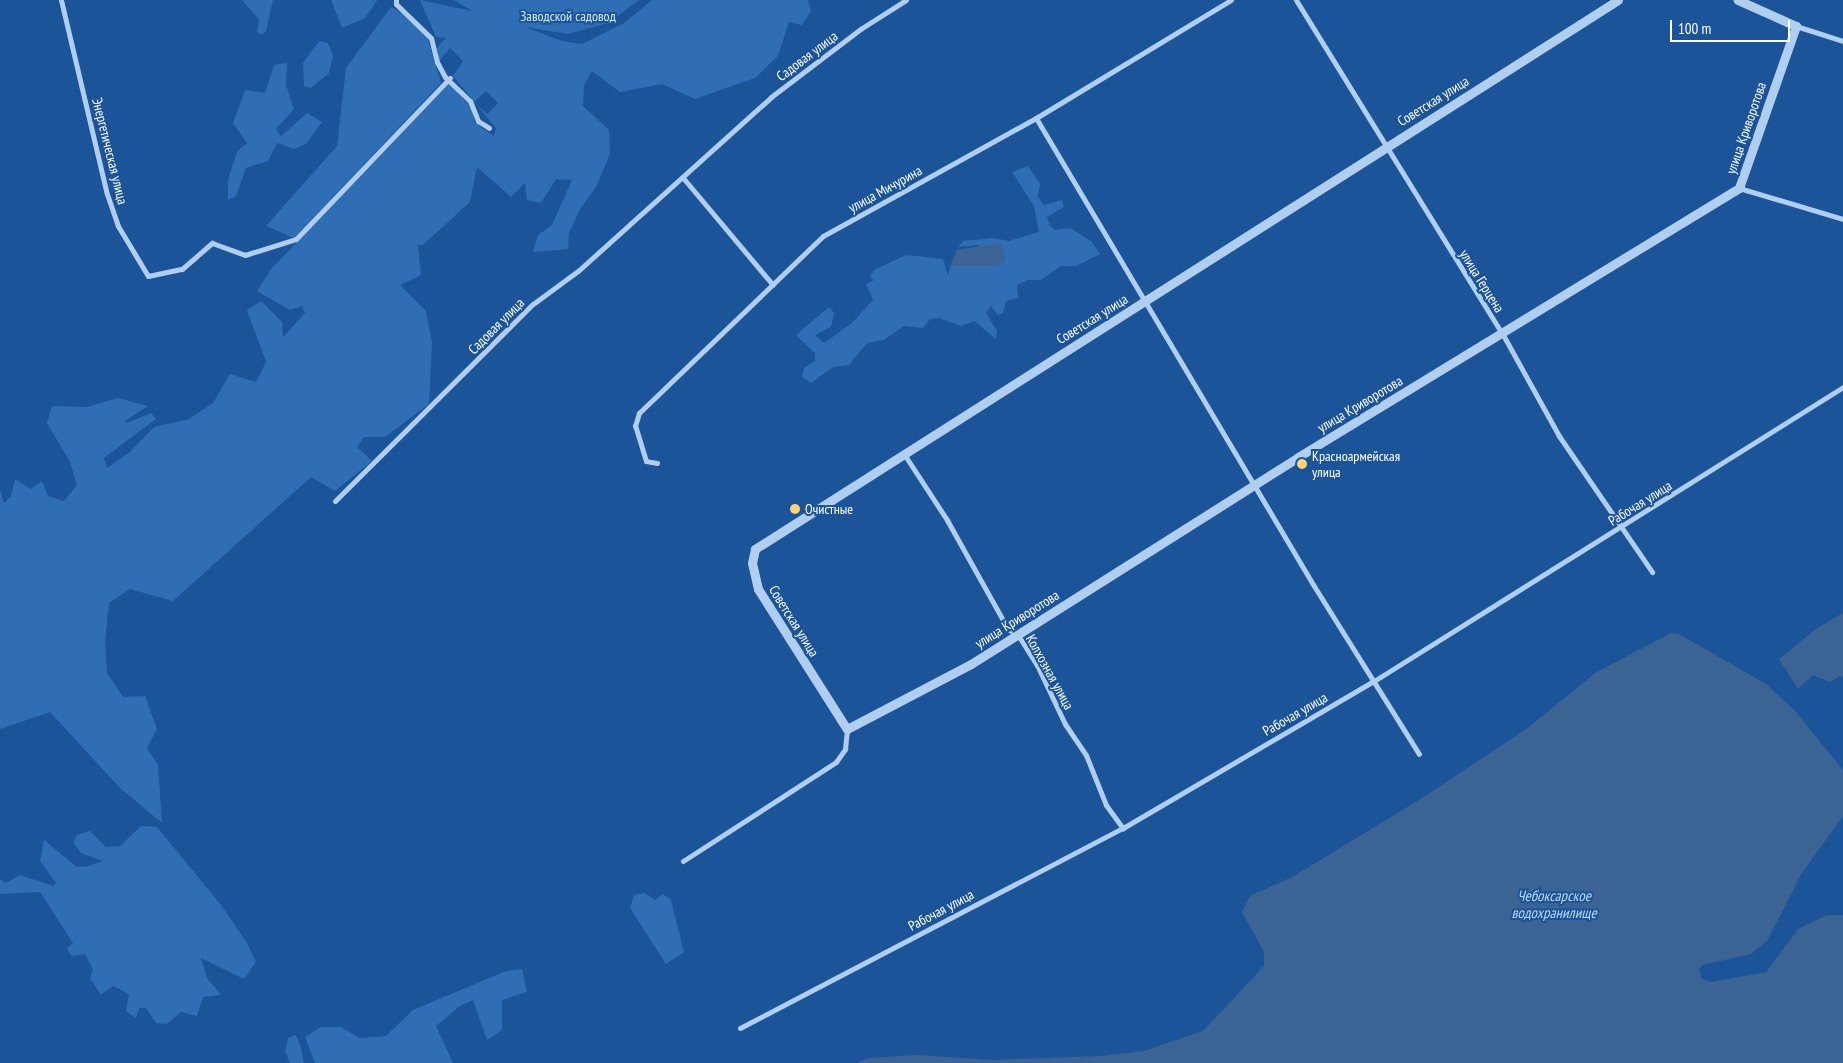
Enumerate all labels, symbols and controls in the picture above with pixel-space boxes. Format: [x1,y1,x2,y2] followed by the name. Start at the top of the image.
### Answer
[520,8,616,24] park label: Заводской садовод
[1673,10,1793,42] scale bar
[1678,19,1711,38] text: 100 m
[773,27,841,85] street label: Садовая улица
[1394,72,1472,130] street label: Советская улица
[1722,80,1770,176] street label: улица Криворотова
[89,96,131,206] street label: Энергетическая улица
[845,162,925,216] street label: улица Мичурина
[1456,246,1508,316] street label: улица Герцена
[1053,290,1131,348] street label: Советская улица
[464,294,528,358] street label: Садовая улица
[1314,372,1406,436] street label: улица Криворотова
[1312,448,1400,481] place label: Красноармейская улица
[1296,458,1308,470] marker: Красноармейская улица
[1605,477,1675,529] street label: Рабочая улица
[805,501,853,517] place label: Очистные
[789,503,801,515] marker: Очистные
[765,582,823,660] street label: Советская улица
[972,586,1062,652] street label: улица Криворотова
[1022,632,1078,712] street label: Колхозная улица
[1260,689,1330,739] street label: Рабочая улица
[905,886,977,934] street label: Рабочая улица
[1511,886,1597,921] water label: Чебоксарское водохранилище

